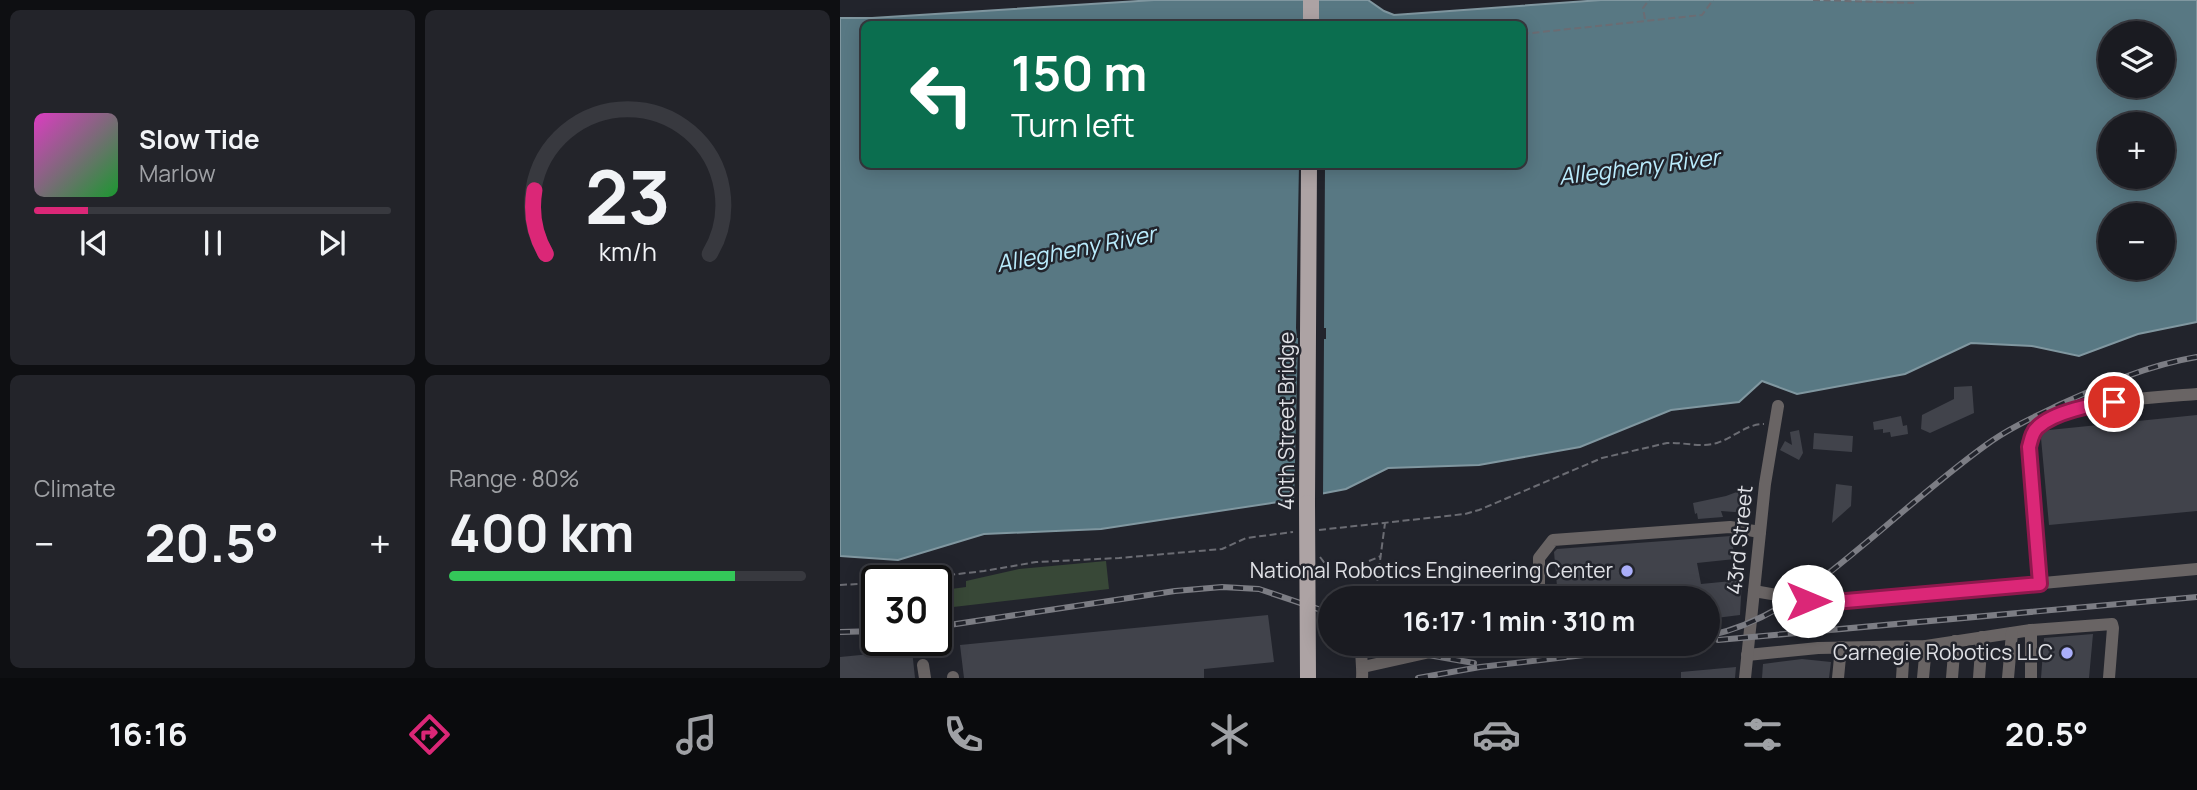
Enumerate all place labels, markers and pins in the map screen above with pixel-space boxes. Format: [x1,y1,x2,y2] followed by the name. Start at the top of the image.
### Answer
[2084,372,2144,432] pin
[1250,556,1613,584] place label: National Robotics Engineering Center
[1619,563,1635,579] marker: National Robotics Engineering Center
[1833,638,2053,666] place label: Carnegie Robotics LLC
[2059,645,2075,661] marker: Carnegie Robotics LLC

